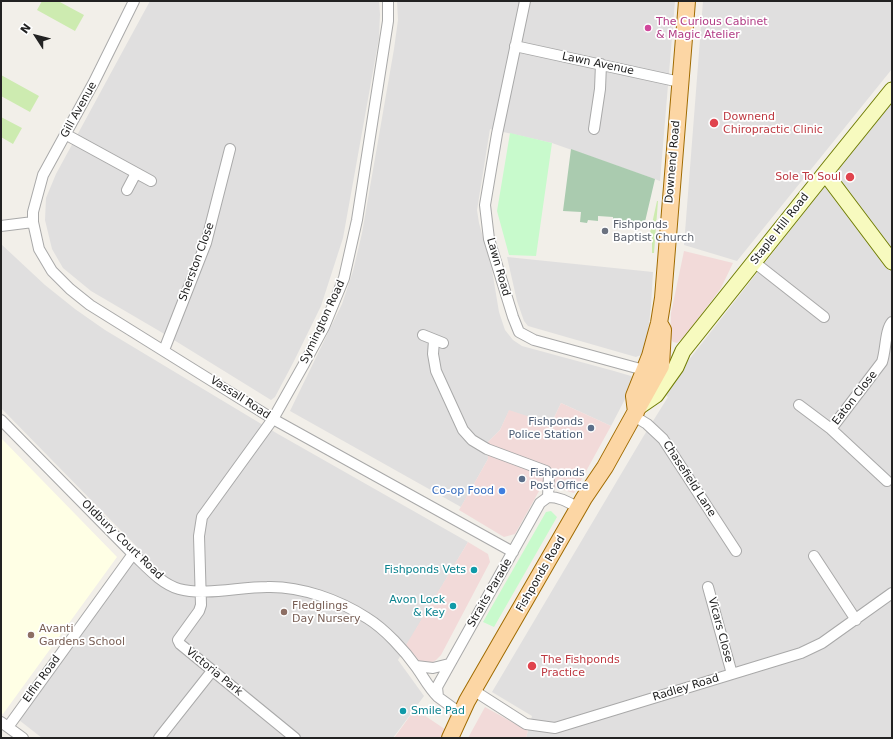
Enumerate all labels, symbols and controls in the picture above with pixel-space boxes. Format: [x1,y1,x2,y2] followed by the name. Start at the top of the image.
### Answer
[656,15,768,41] place label: The Curious Cabinet & Magic Atelier
[16,16,56,56] north arrow
[18,21,34,36] text: N
[643,23,653,33] marker: The Curious Cabinet & Magic Atelier
[561,50,635,78] street label: Lawn Avenue
[58,80,100,140] street label: Gill Avenue
[723,110,823,136] place label: Downend Chiropractic Clinic
[708,117,720,129] marker: Downend Chiropractic Clinic
[663,120,683,204] street label: Downend Road
[775,170,841,184] place label: Sole To Soul
[844,171,856,183] marker: Sole To Soul
[748,191,812,267] street label: Staple Hill Road
[613,218,694,244] place label: Fishponds Baptist Church
[177,221,217,303] street label: Sherston Close
[600,226,610,236] marker: Fishponds Baptist Church
[483,236,513,298] street label: Lawn Road
[298,278,348,366] street label: Symington Road
[830,368,880,428] street label: Eaton Close
[208,374,272,422] street label: Vassall Road
[508,415,583,441] place label: Fishponds Police Station
[586,423,596,433] marker: Fishponds Police Station
[660,439,718,519] street label: Chasefield Lane
[530,466,589,492] place label: Fishponds Post Office
[517,474,527,484] marker: Fishponds Post Office
[432,484,494,498] place label: Co-op Food
[497,486,507,496] marker: Co-op Food
[78,498,166,582] street label: Oldbury Court Road
[514,534,568,614] street label: Fishponds Road
[465,556,515,630] street label: Straits Parade
[384,563,466,577] place label: Fishponds Vets
[469,565,479,575] marker: Fishponds Vets
[389,593,445,619] place label: Avon Lock & Key
[705,596,735,664] street label: Vicars Close
[292,599,360,625] place label: Fledglings Day Nursery
[448,601,458,611] marker: Avon Lock & Key
[279,607,289,617] marker: Fledglings Day Nursery
[39,622,125,648] place label: Avanti Gardens School
[26,630,36,640] marker: Avanti Gardens School
[183,645,245,699] street label: Victoria Park
[20,653,64,705] street label: Elfin Road
[541,653,620,679] place label: The Fishponds Practice
[526,660,538,672] marker: The Fishponds Practice
[651,672,721,704] street label: Radley Road
[411,704,465,718] place label: Smile Pad
[398,706,408,716] marker: Smile Pad

